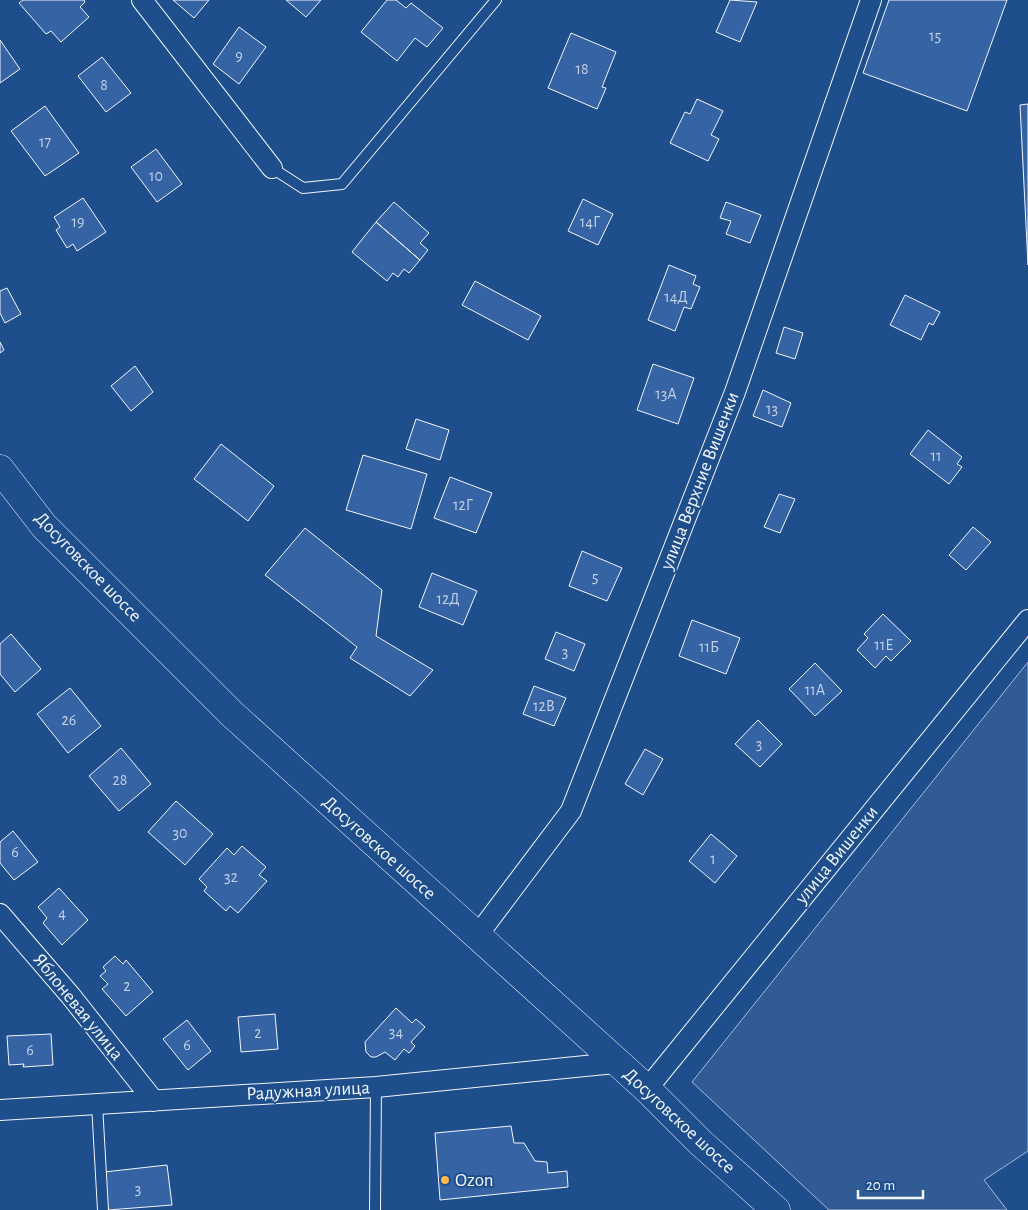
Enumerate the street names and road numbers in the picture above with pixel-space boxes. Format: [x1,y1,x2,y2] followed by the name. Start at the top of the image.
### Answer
[657,390,743,573] street label: улица Верхние Вишенки
[31,508,145,626] street label: Досуговское шоссе
[319,792,439,904] street label: Досуговское шоссе
[791,802,882,908] street label: улица Вишенки
[29,950,127,1064] street label: Яблоневая улица
[619,1065,739,1177] street label: Досуговское шоссе
[246,1078,371,1104] street label: Радужная улица

